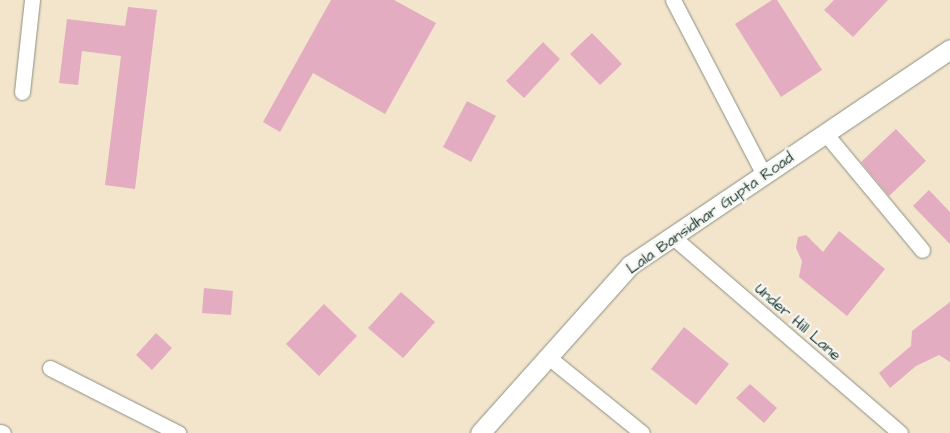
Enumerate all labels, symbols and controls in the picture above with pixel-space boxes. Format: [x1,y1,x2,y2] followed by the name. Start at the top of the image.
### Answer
[623,148,797,278] street label: Lala Bansidhar Gupta Road
[751,279,845,365] street label: Under Hill Lane

